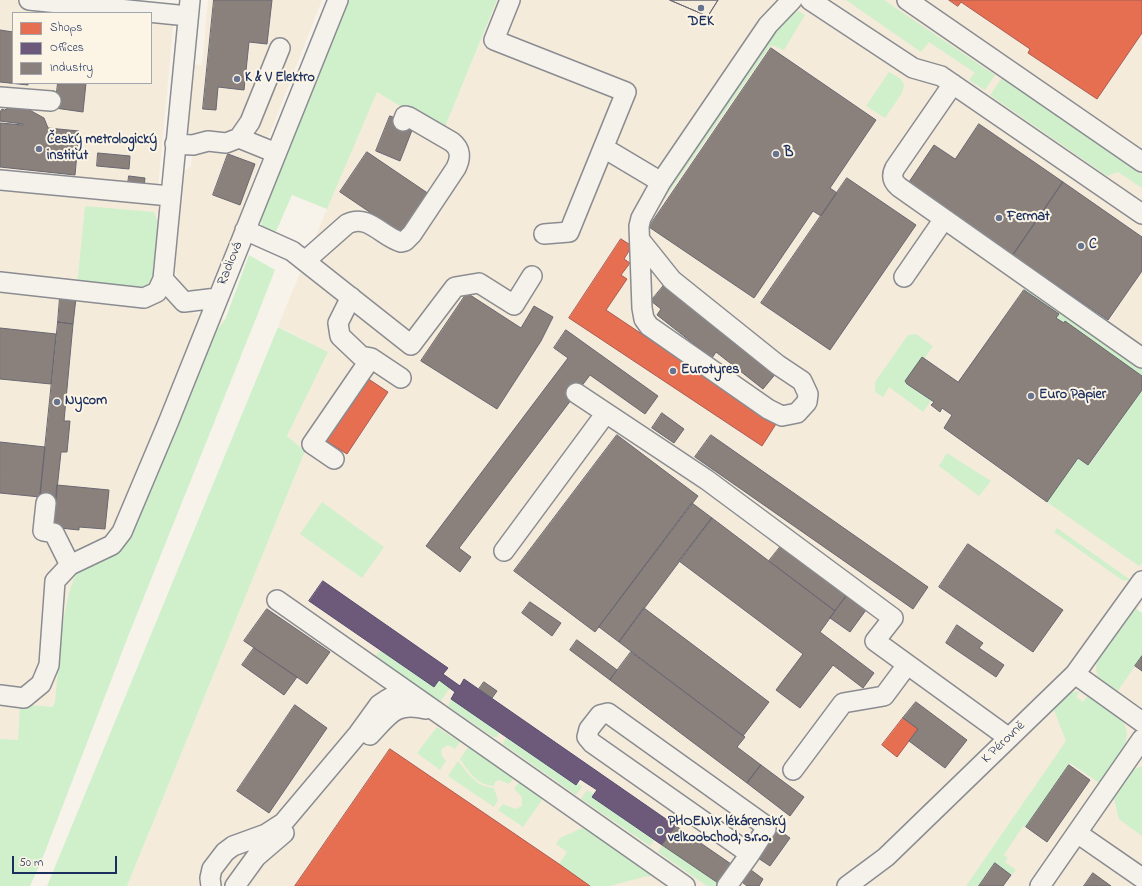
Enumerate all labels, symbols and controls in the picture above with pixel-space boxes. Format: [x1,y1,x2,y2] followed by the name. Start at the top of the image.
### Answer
[696,3,706,13] marker: DEK
[12,12,152,84] legend
[688,15,714,31] place label: DEK
[50,19,82,37] text: Shops
[50,39,84,57] text: Offices
[50,59,93,77] text: Industry
[245,71,315,87] place label: K & V Elektro
[232,74,242,84] marker: K & V Elektro
[47,133,157,166] place label: Český metrologický institut
[34,144,44,154] marker: Český metrologický institut
[784,146,793,162] place label: B
[771,149,781,159] marker: B
[1007,210,1050,226] place label: Fermat
[994,213,1004,223] marker: Fermat
[1089,238,1097,254] place label: C
[215,240,247,288] street label: Radiová
[1076,241,1086,251] marker: C
[681,363,739,379] place label: Eurotyres
[668,366,678,376] marker: Eurotyres
[1039,388,1106,404] place label: Euro Papier
[1026,391,1036,401] marker: Euro Papier
[65,394,107,410] place label: Nycom
[52,397,62,407] marker: Nycom
[979,718,1029,768] street label: K Pérovně
[668,815,786,848] place label: PHOENIX lékárenský velkoobchod, s.r.o.
[655,826,665,836] marker: PHOENIX lékárenský velkoobchod, s.r.o.
[14,848,119,874] scale bar
[19,854,43,872] text: 50 m

